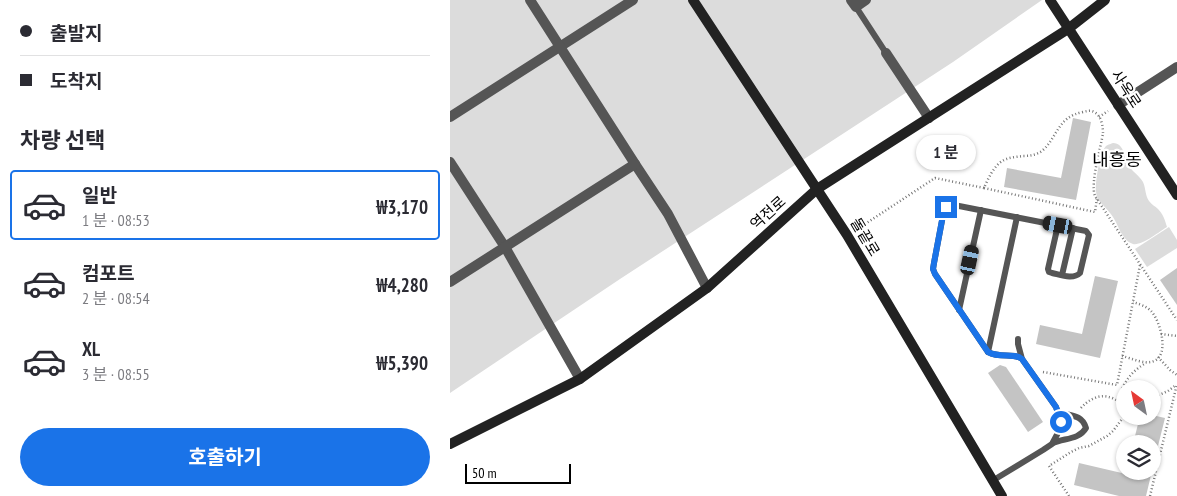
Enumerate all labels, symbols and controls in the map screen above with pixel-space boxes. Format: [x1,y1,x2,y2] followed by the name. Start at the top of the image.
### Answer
[50,21,102,45] text: 출발지
[1107,66,1146,111] street label: 사옥로
[50,69,102,93] text: 도착지
[20,126,105,154] text: 차량 선택
[916,134,976,170] callout: 1 분
[933,142,959,162] text: 1 분
[1092,148,1142,171] district label: 내흥동
[22,183,67,228] icon: car
[82,183,117,207] text: 일반
[746,192,789,234] street label: 역전로
[376,195,428,219] text: ₩3,170
[935,196,957,218] route end
[82,210,150,230] text: 1 분 · 08:53
[847,214,884,259] street label: 돌끝로
[1041,215,1074,235] car
[959,244,980,276] car
[22,261,67,306] icon: car
[82,261,134,285] text: 컴포트
[376,273,428,297] text: ₩4,280
[82,288,150,308] text: 2 분 · 08:54
[82,337,100,361] text: XL
[22,339,67,384] icon: car
[376,351,428,375] text: ₩5,390
[82,364,150,384] text: 3 분 · 08:55
[1116,380,1161,425] north arrow
[1116,380,1161,480] map controls
[1050,411,1072,433] route start
[20,428,430,486] button: 호출하기
[1116,435,1161,480] button: layers
[465,461,571,484] scale bar
[472,464,497,482] text: 50 m

